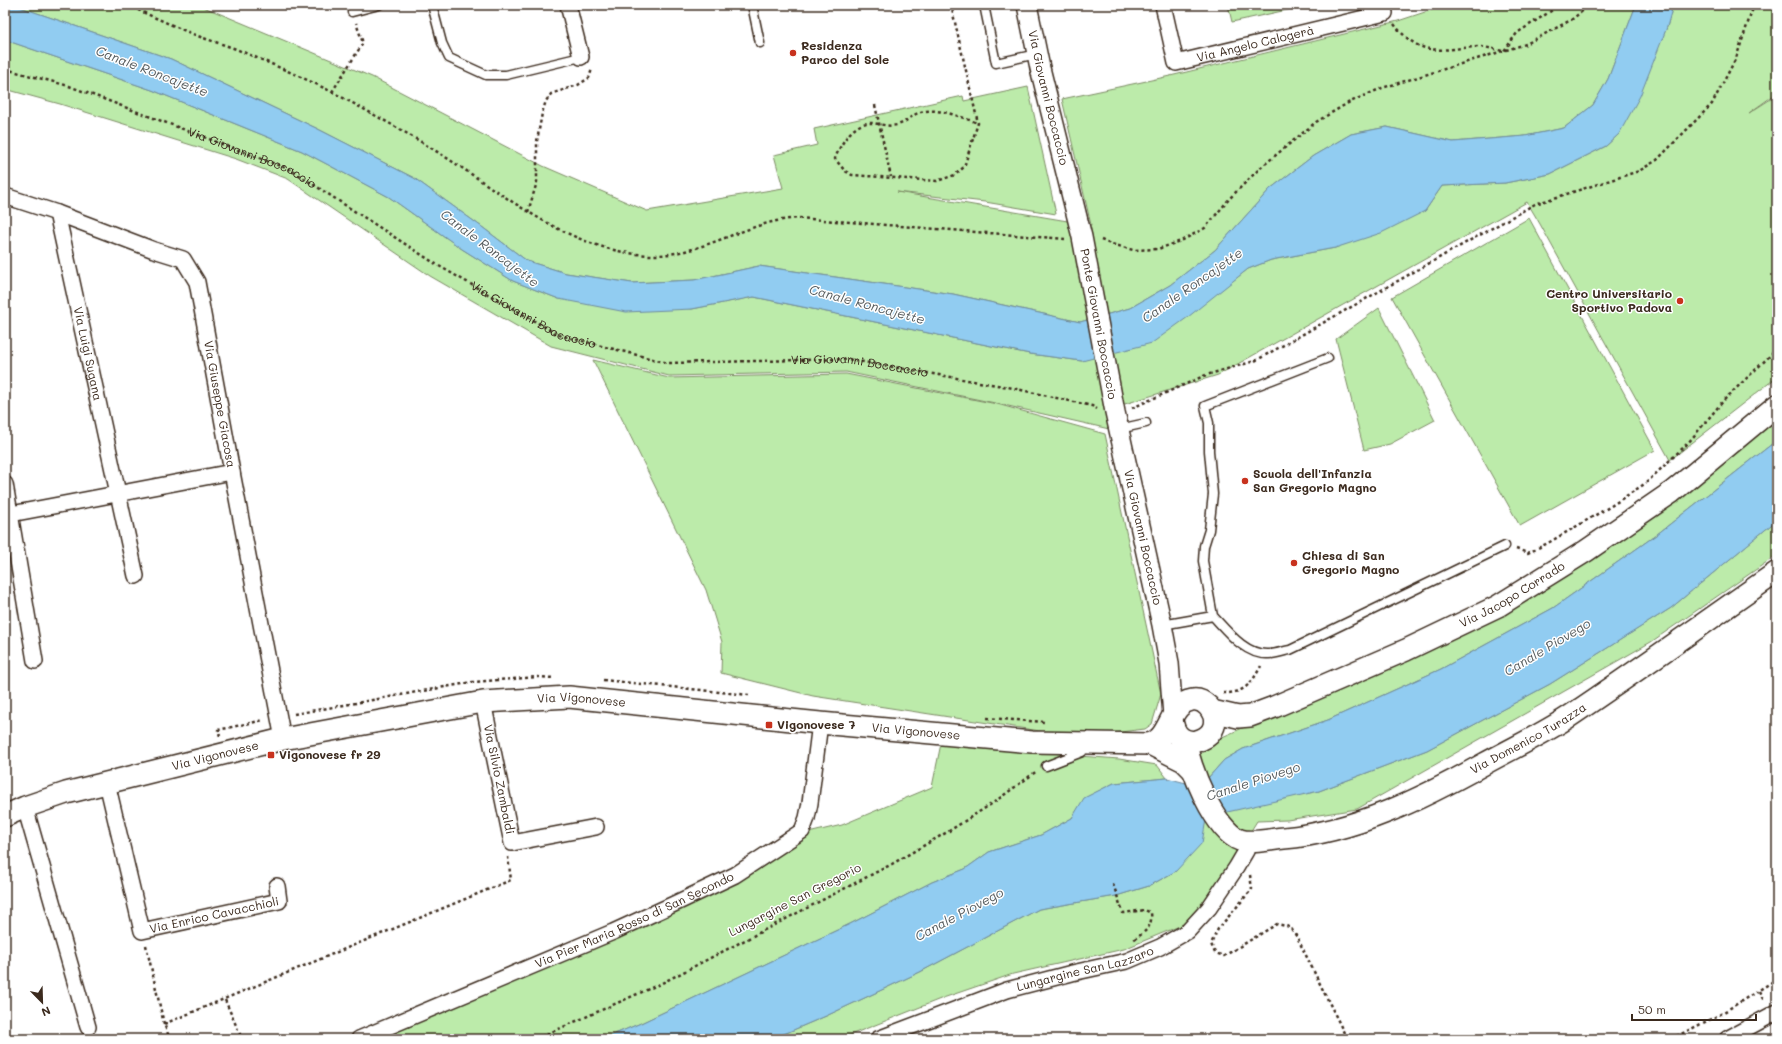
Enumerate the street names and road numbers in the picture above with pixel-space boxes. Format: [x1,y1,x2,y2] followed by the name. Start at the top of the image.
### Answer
[1195,21,1315,65] street label: Via Angelo Calogerà
[1025,29,1073,167] street label: Via Giovanni Boccaccio
[186,123,320,191] street label: Via Giovanni Boccaccio
[1077,247,1121,401] street label: Ponte Giovanni Boccaccio
[468,277,598,351] street label: Via Giovanni Boccaccio
[71,305,107,402] street label: Via Luigi Sugana
[201,339,240,469] street label: Via Giuseppe Giacosa
[791,350,929,380] street label: Via Giovanni Boccaccio
[1121,468,1166,606] street label: Via Giovanni Boccaccio
[1456,557,1567,630] street label: Via Jacopo Corrado
[537,688,627,710] street label: Via Vigonovese
[1467,699,1589,777] street label: Via Domenico Turazza
[871,719,961,743] street label: Via Vigonovese
[481,723,519,836] street label: Via Silvio Zambaldi
[170,736,260,773] street label: Via Vigonovese
[726,859,863,939] street label: Lungargine San Gregorio
[532,868,736,971] street label: Via Pier Maria Rosso di San Secondo
[148,892,280,936] street label: Via Enrico Cavacchioli
[1015,942,1156,994] street label: Lungargine San Lazzaro

